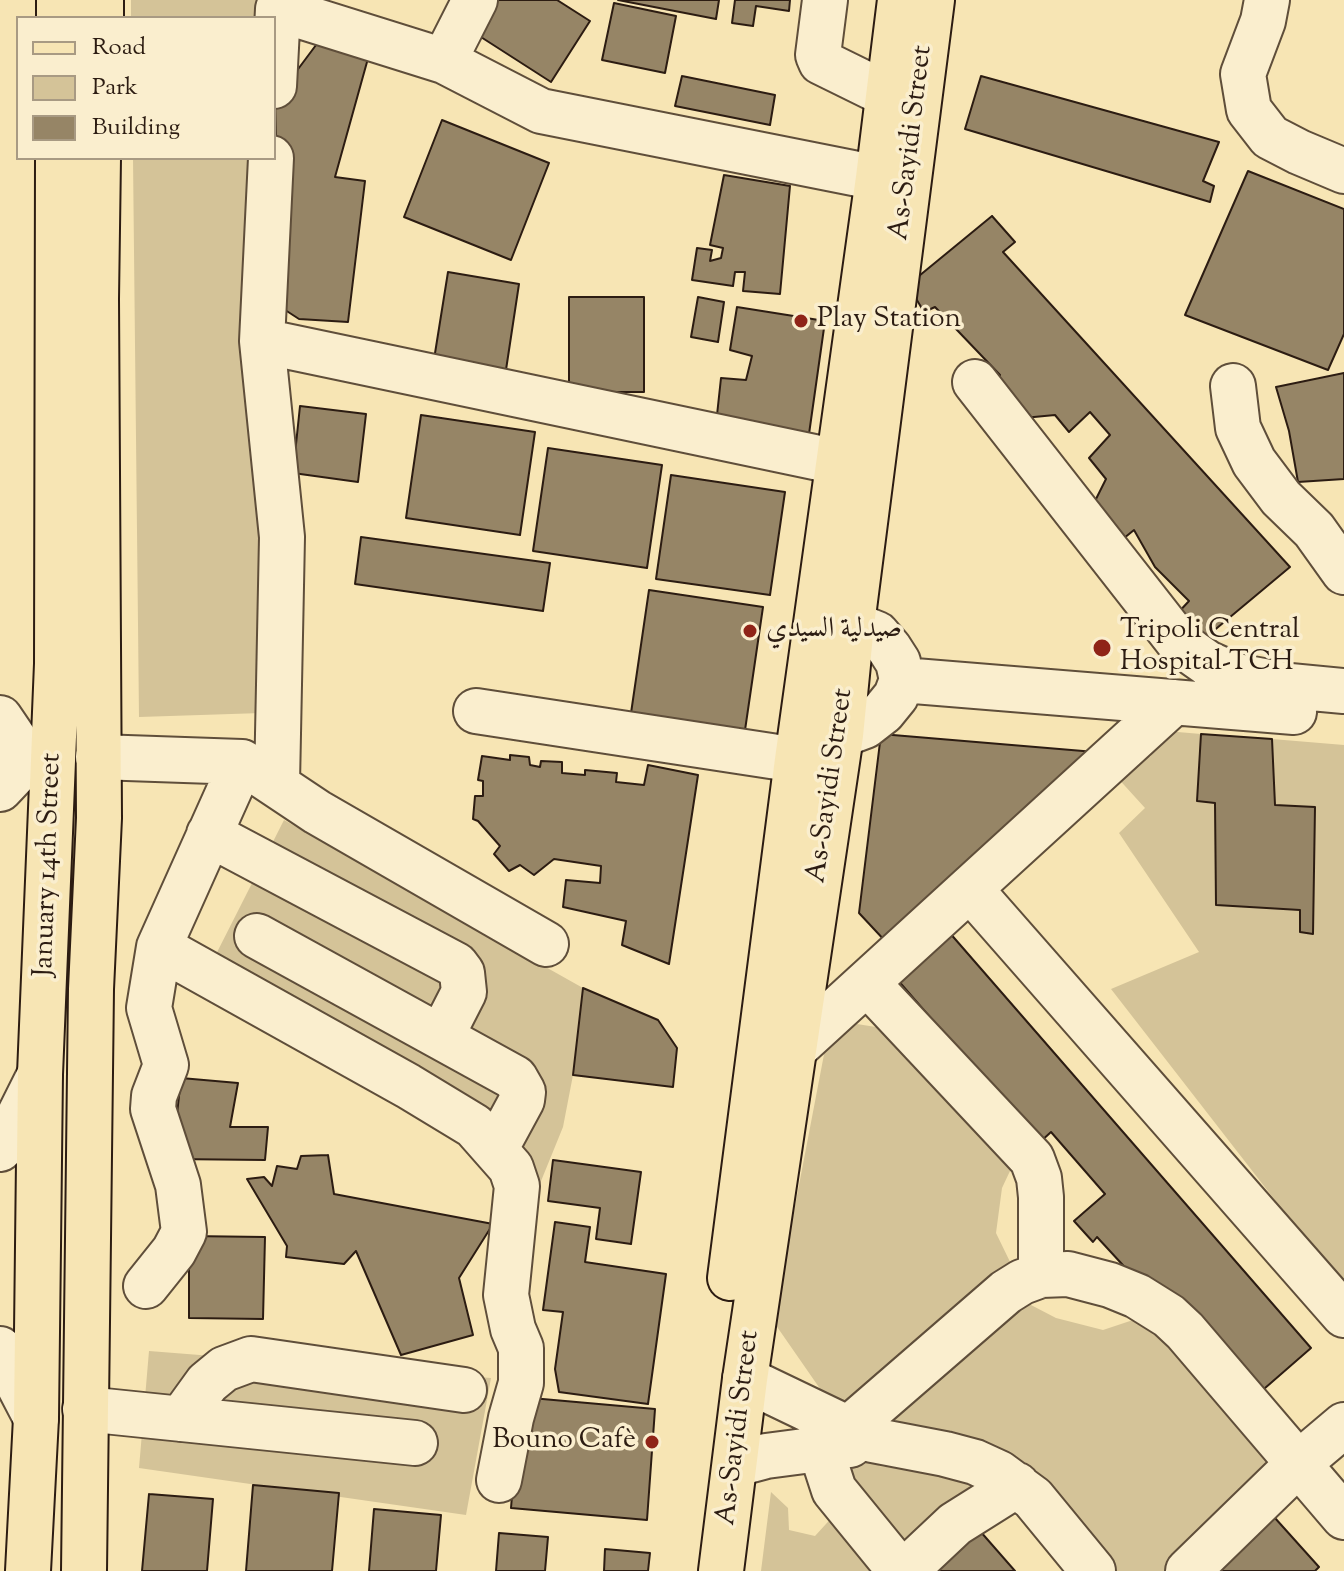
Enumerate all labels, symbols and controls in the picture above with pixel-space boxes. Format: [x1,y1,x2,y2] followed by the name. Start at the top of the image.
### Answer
[16,16,276,160] legend
[92,31,146,65] text: Road
[884,44,942,242] street label: As-Sayidi Street
[92,71,138,105] text: Park
[92,111,180,145] text: Building
[817,304,961,338] place label: Play Station
[792,312,810,330] marker: Play Station
[766,614,902,648] place label: صيدلية السيدي
[1120,615,1300,681] place label: Tripoli Central Hospital-TCH
[741,622,759,640] marker: صيدلية السيدي
[1091,637,1113,659] marker: Tripoli Central Hospital-TCH
[802,686,862,886] street label: As-Sayidi Street
[29,752,71,978] street label: January 14th Street
[711,1329,769,1527] street label: As-Sayidi Street
[492,1425,636,1459] place label: Bouno Cafè
[643,1433,661,1451] marker: Bouno Cafè

